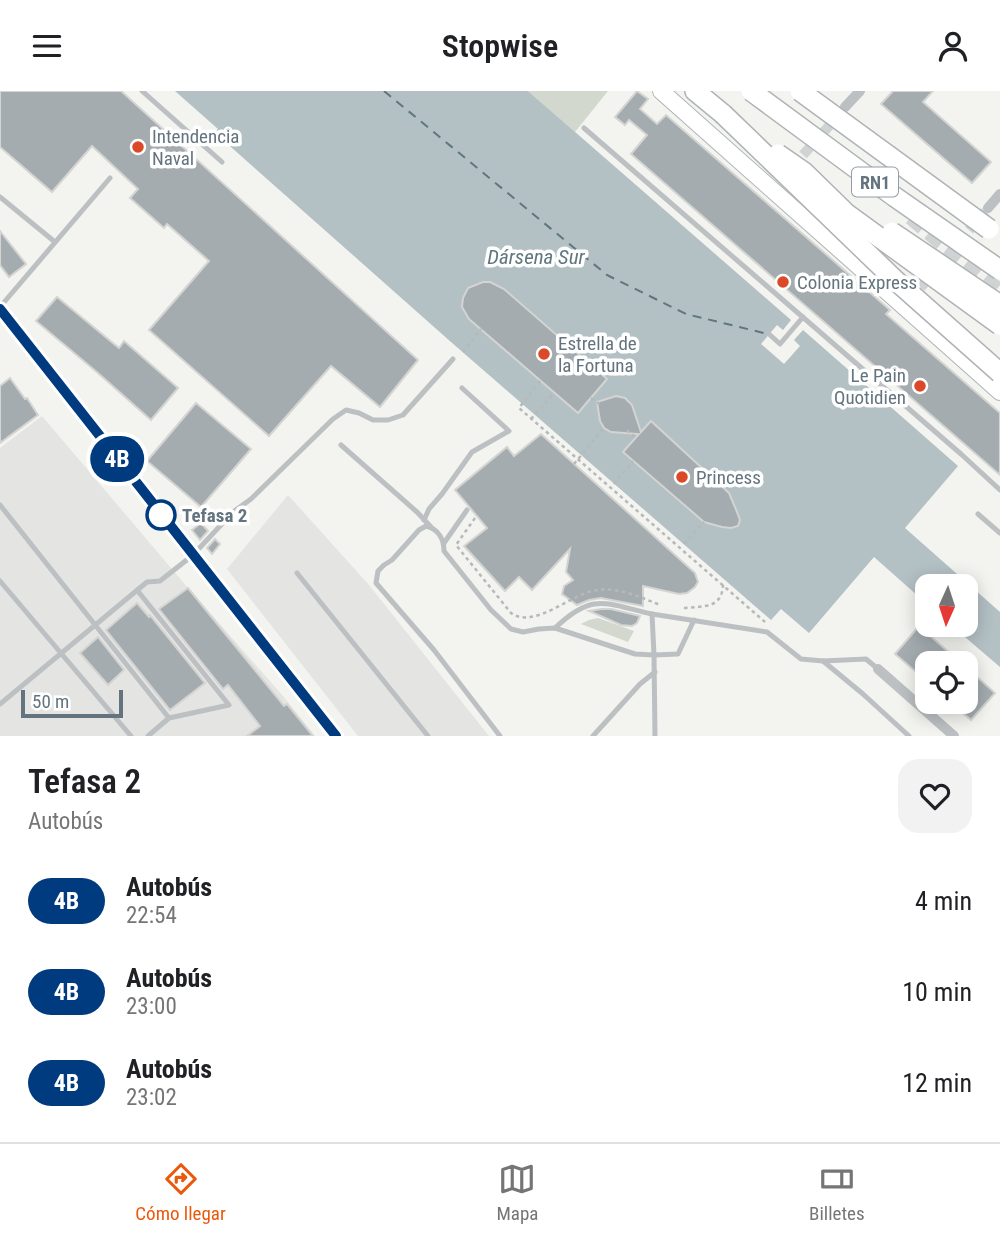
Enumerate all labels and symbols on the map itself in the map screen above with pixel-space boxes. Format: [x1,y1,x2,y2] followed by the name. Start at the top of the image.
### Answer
[152,125,239,170] place label: Intendencia Naval
[130,139,146,155] marker: Intendencia Naval
[852,167,898,197] road number: RN1
[487,245,586,269] water label: Dársena Sur
[797,271,917,294] place label: Colonia Express
[775,274,791,290] marker: Colonia Express
[558,332,637,377] place label: Estrella de la Fortuna
[536,346,552,362] marker: Estrella de la Fortuna
[834,364,906,409] place label: Le Pain Quotidien
[912,378,928,394] marker: Le Pain Quotidien
[86,436,148,482] line badge: 4B
[696,466,761,489] place label: Princess
[674,469,690,485] marker: Princess
[146,500,176,530] marker: Tefasa 2
[182,504,247,527] place label: Tefasa 2
[915,574,978,637] north arrow
[21,687,122,719] scale bar

